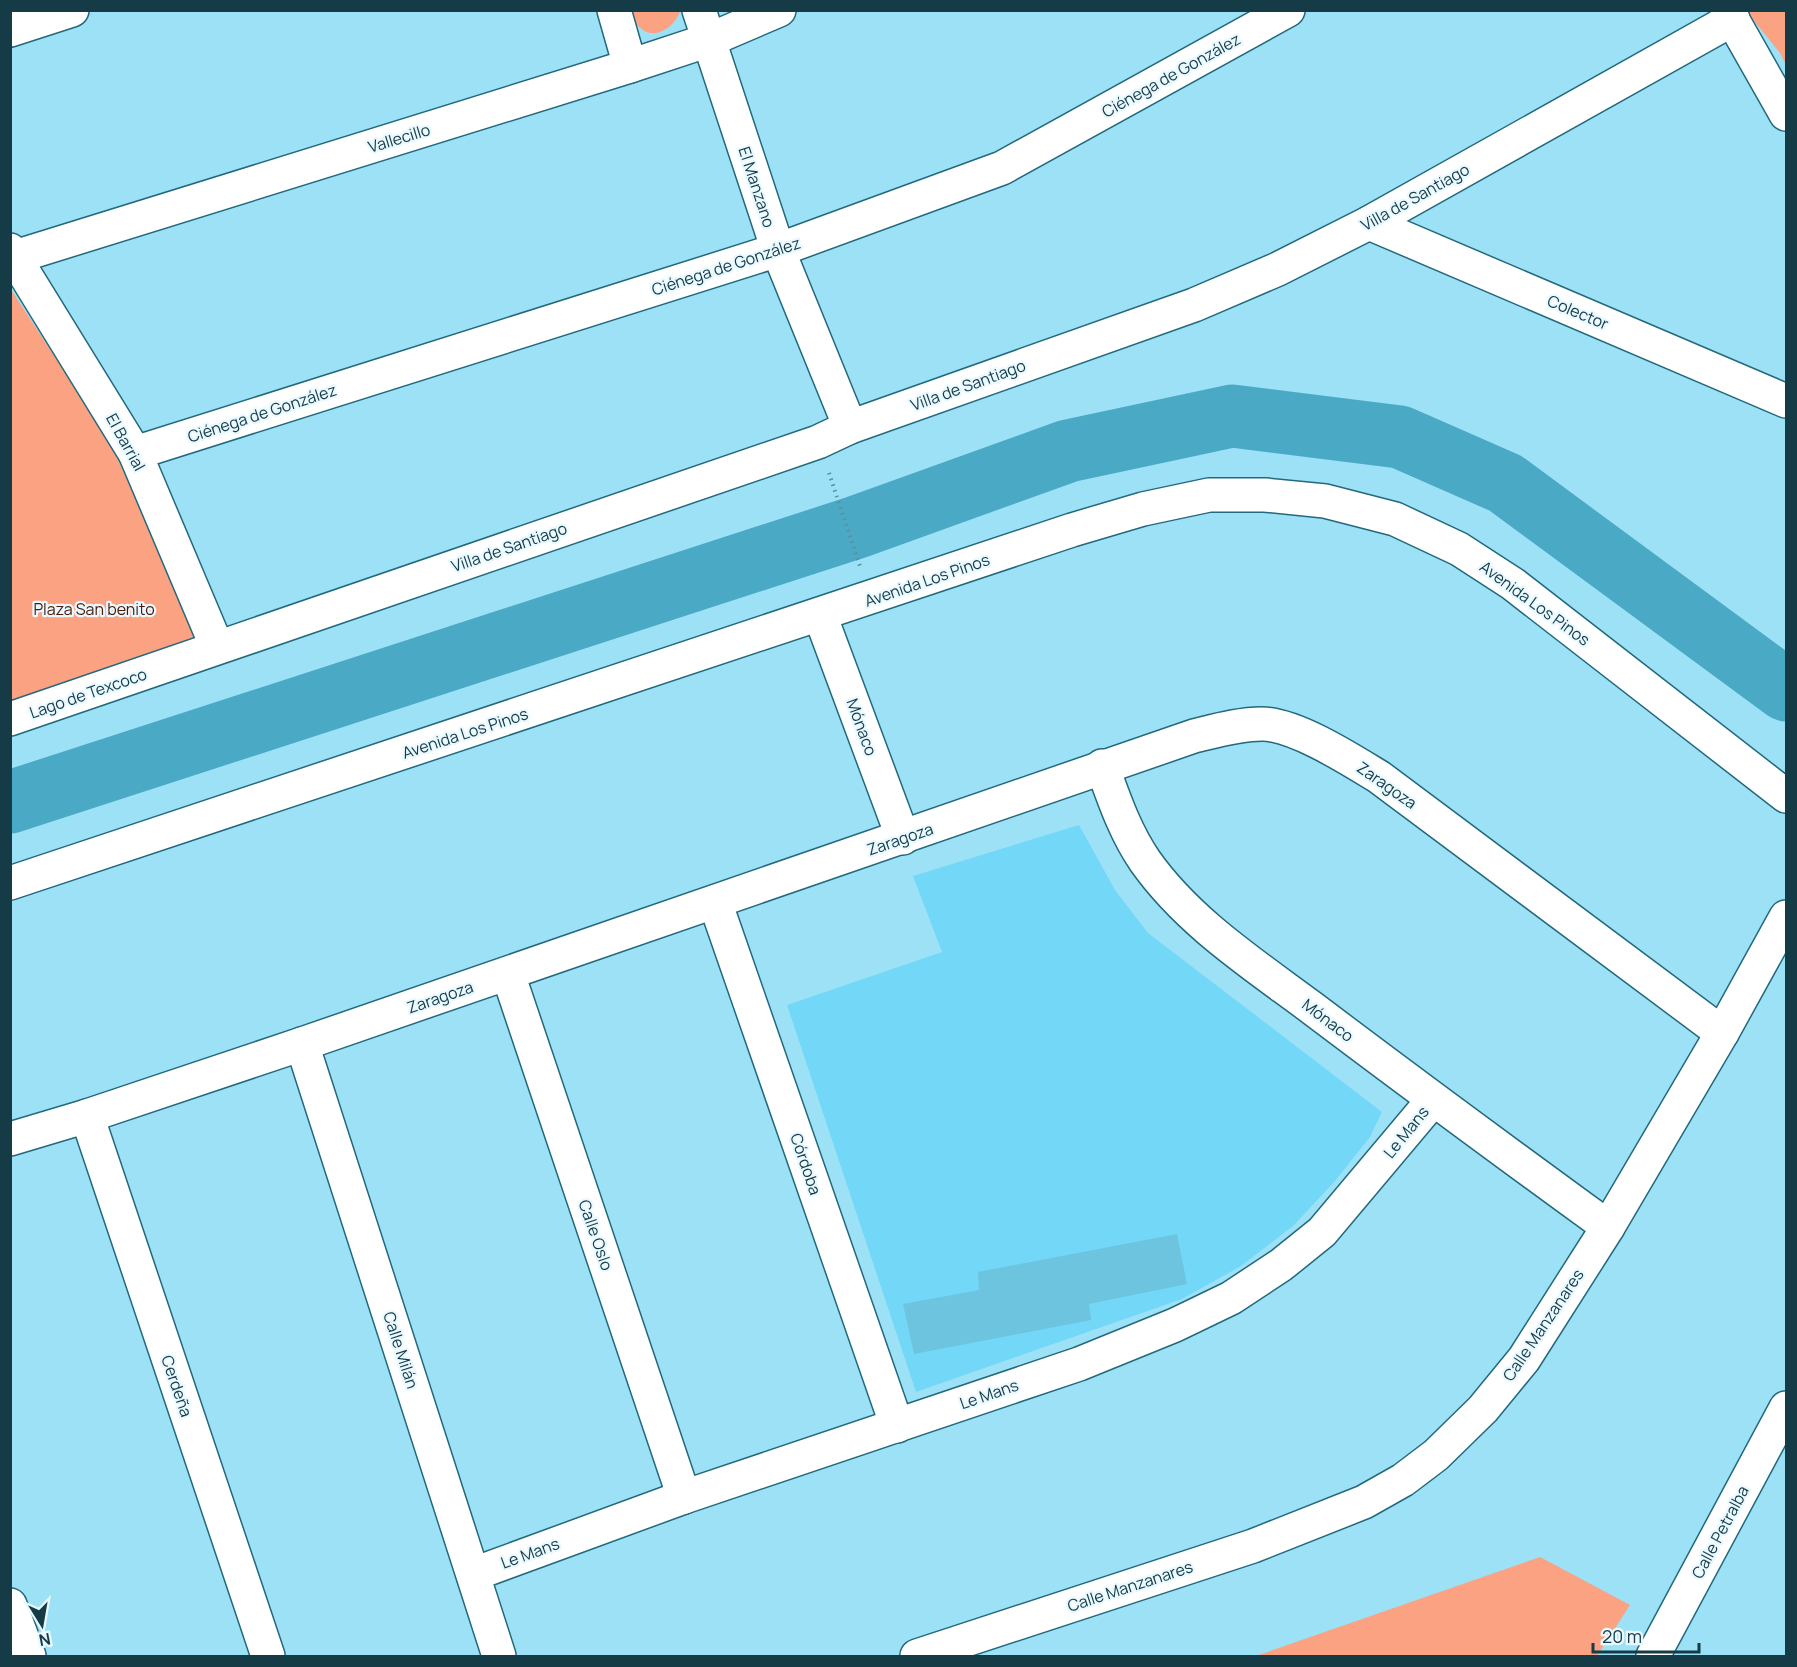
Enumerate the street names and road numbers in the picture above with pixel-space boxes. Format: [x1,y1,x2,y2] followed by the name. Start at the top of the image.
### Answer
[1098,28,1244,122] street label: Ciénega de González
[365,118,433,158] street label: Vallecillo
[734,144,780,230] street label: El Manzano
[1357,158,1473,236] street label: Villa de Santiago
[649,232,803,300] street label: Ciénega de González
[1544,289,1612,335] street label: Colector
[907,354,1029,416] street label: Villa de Santiago
[185,379,339,447] street label: Ciénega de González
[101,409,151,475] street label: El Barrial
[448,517,570,577] street label: Villa de Santiago
[861,548,993,612] street label: Avenida Los Pinos
[1476,556,1594,650] street label: Avenida Los Pinos
[26,663,150,723] street label: Lago de Texcoco
[842,695,882,759] street label: Mónaco
[399,702,531,764] street label: Avenida Los Pinos
[1353,756,1421,814] street label: Zaragoza
[864,817,936,861] street label: Zaragoza
[404,975,476,1019] street label: Zaragoza
[1298,993,1358,1047] street label: Mónaco
[1378,1101,1434,1163] street label: Le Mans
[785,1130,827,1198] street label: Córdoba
[574,1197,618,1273] street label: Calle Oslo
[1497,1265,1589,1385] street label: Calle Manzanares
[378,1309,424,1391] street label: Calle Milán
[156,1352,198,1420] street label: Cerdeña
[957,1374,1021,1414] street label: Le Mans
[1686,1482,1754,1582] street label: Calle Petralba
[498,1532,562,1574] street label: Le Mans
[1064,1555,1196,1617] street label: Calle Manzanares

